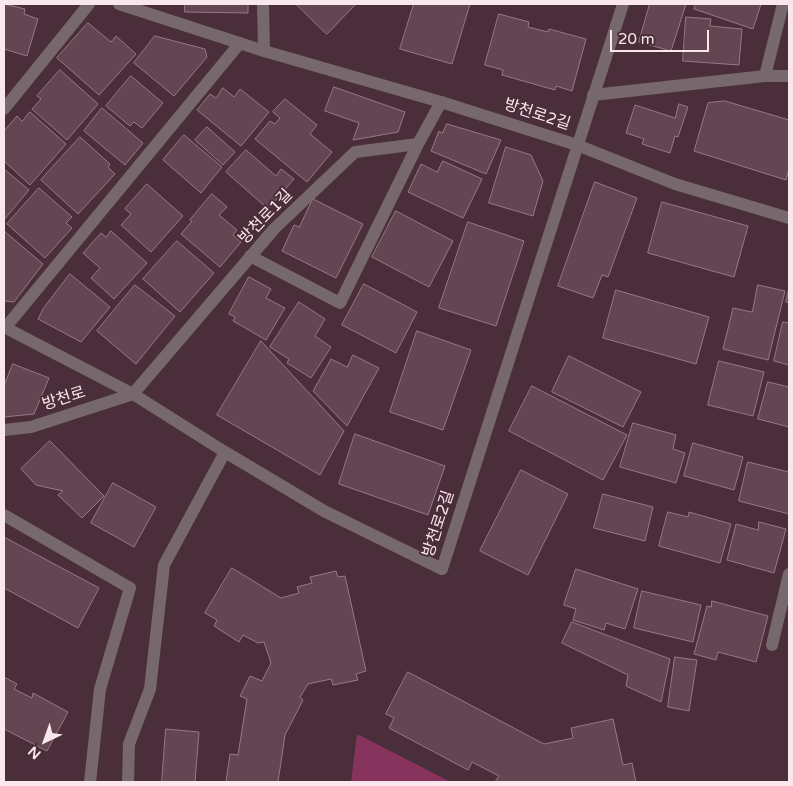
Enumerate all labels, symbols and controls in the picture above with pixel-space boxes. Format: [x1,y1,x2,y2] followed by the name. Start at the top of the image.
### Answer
[613,20,712,52] scale bar
[618,30,655,48] text: 20 m
[501,95,573,135] street label: 방천로2길
[235,186,297,248] street label: 방천로1길
[40,383,88,415] street label: 방천로
[419,488,459,560] street label: 방천로2길
[20,716,70,766] north arrow
[25,742,44,763] text: N

